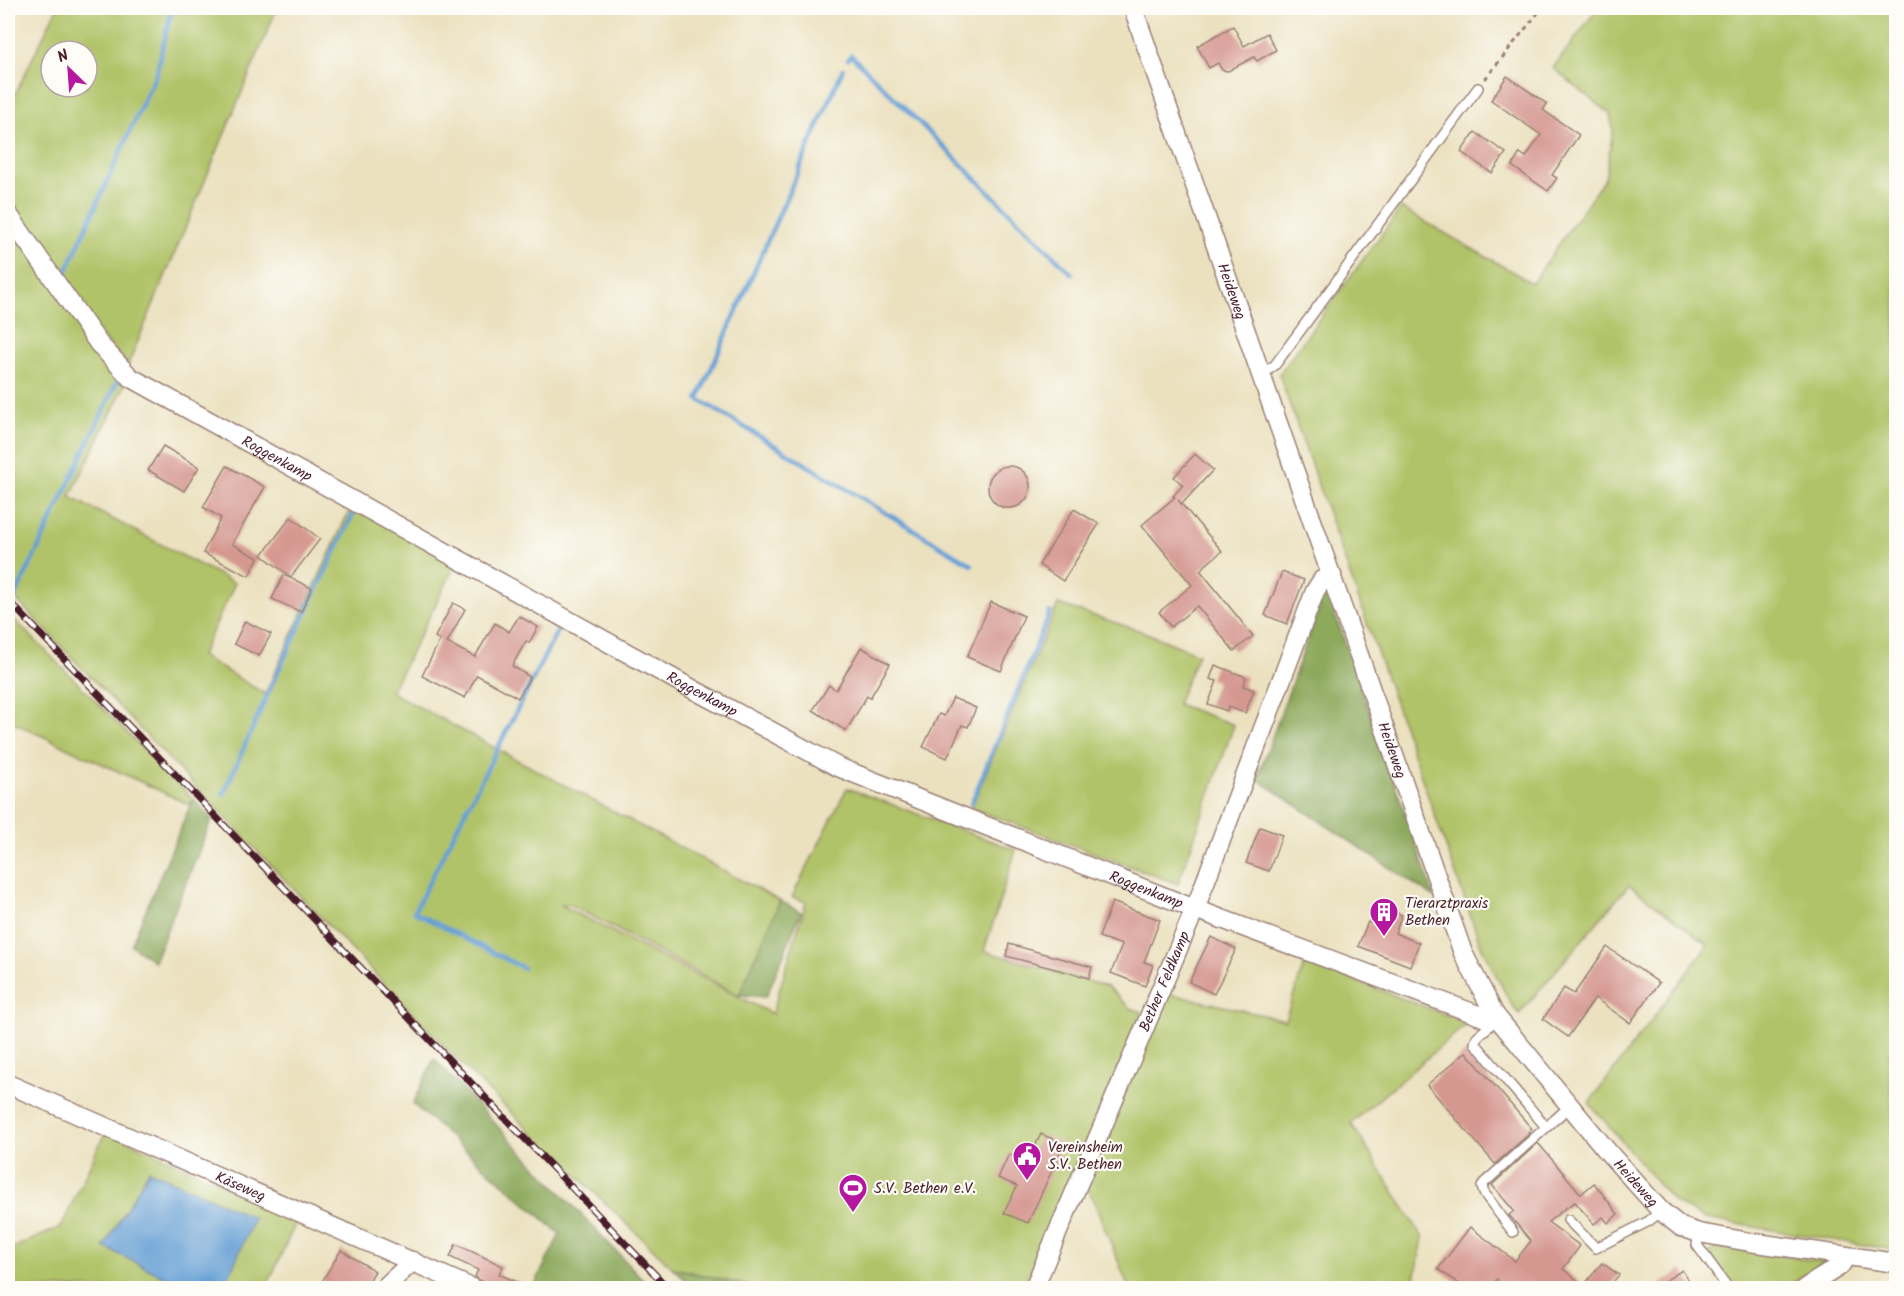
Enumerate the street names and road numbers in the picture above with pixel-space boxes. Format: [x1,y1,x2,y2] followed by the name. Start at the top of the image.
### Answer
[1210,260,1252,323] street label: Heideweg
[237,430,316,489] street label: Roggenkamp
[662,666,742,724] street label: Roggenkamp
[1370,719,1412,782] street label: Heideweg
[1105,865,1186,916] street label: Roggenkamp
[1133,928,1197,1036] street label: Bether Feldkamp
[1607,1154,1664,1214] street label: Heideweg
[211,1165,269,1209] street label: Käseweg

